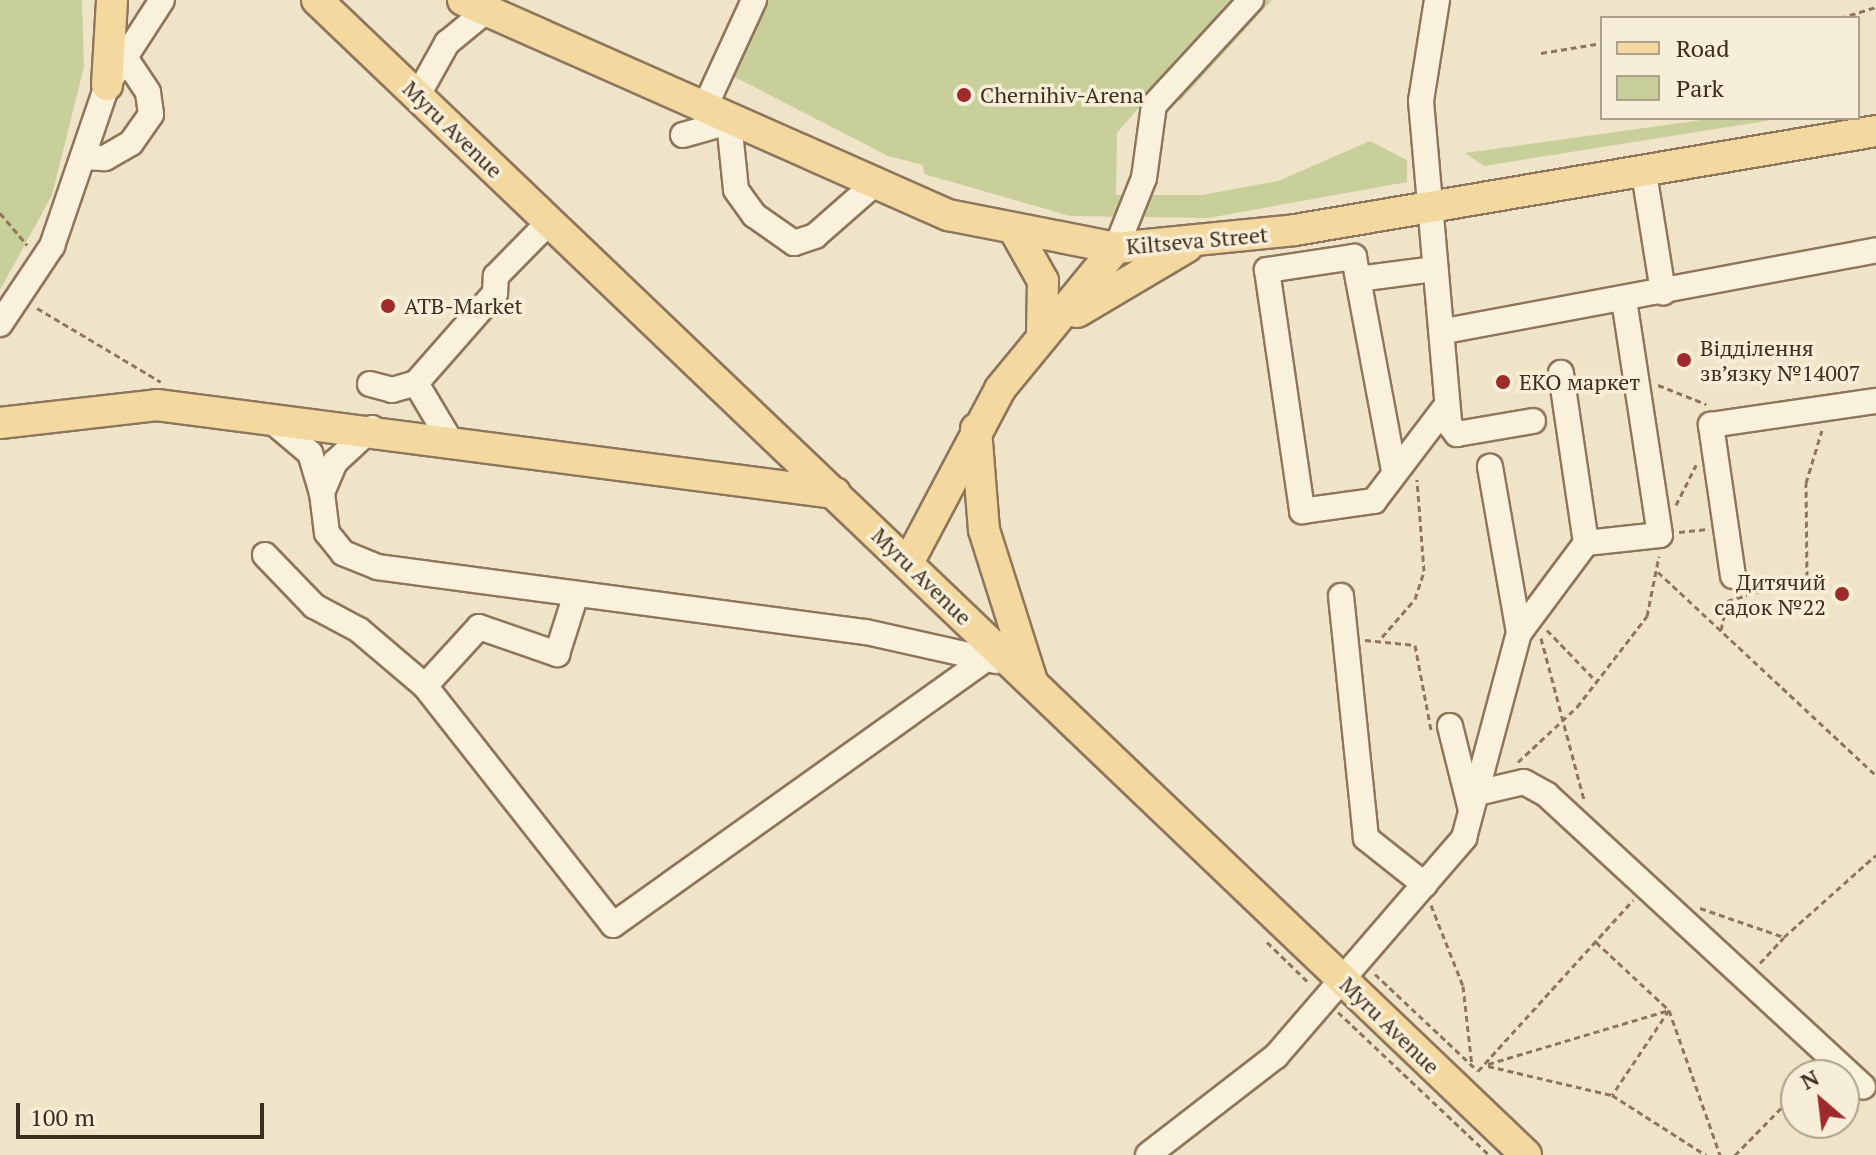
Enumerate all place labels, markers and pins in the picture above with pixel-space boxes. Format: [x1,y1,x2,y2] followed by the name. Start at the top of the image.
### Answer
[980,82,1144,108] place label: Chernihiv-Arena
[955,86,973,104] marker: Chernihiv-Arena
[404,293,523,319] place label: ATB-Market
[379,297,397,315] marker: ATB-Market
[1700,334,1860,386] place label: Відділення зв’язку №14007
[1675,351,1693,369] marker: Відділення зв’язку №14007
[1519,369,1640,395] place label: ЕКО маркет
[1494,373,1512,391] marker: ЕКО маркет
[1714,568,1826,620] place label: Дитячий садок №22
[1833,585,1851,603] marker: Дитячий садок №22

